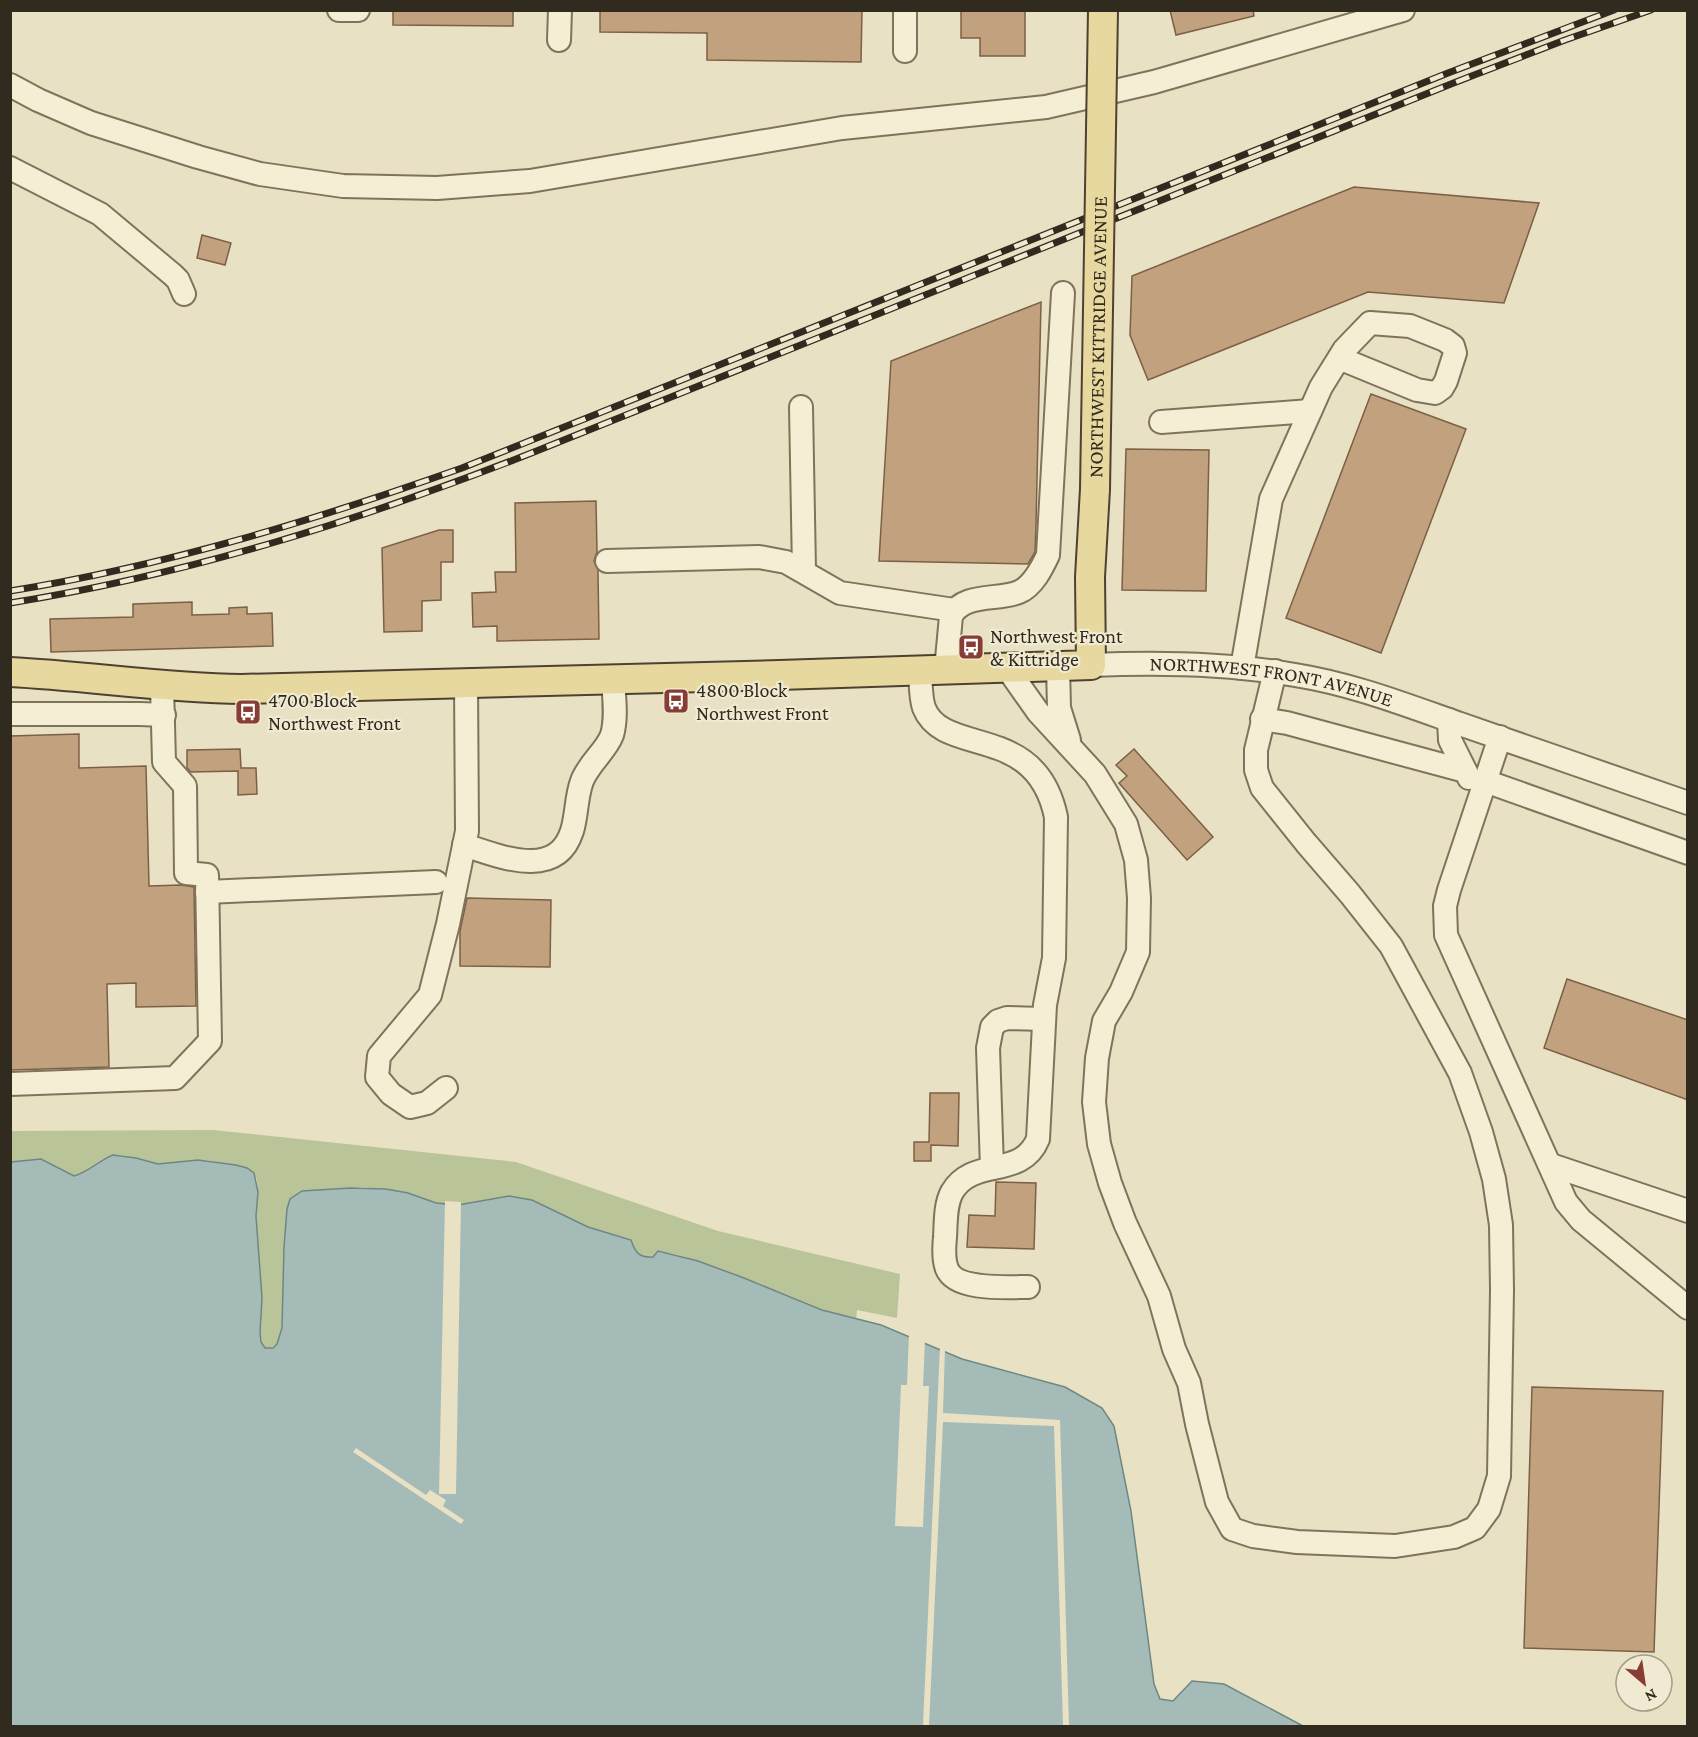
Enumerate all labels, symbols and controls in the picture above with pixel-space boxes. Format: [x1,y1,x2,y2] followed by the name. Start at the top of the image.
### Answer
[1084,196,1111,478] street label: NORTHWEST KITTRIDGE AVENUE
[990,625,1123,671] place label: Northwest Front & Kittridge
[956,632,986,662] bus stop icon: Northwest Front & Kittridge
[1150,653,1396,711] street label: NORTHWEST FRONT AVENUE
[696,679,829,724] place label: 4800 Block Northwest Front
[661,686,691,716] bus stop icon: 4800 Block Northwest Front
[268,689,401,734] place label: 4700 Block Northwest Front
[233,697,263,727] bus stop icon: 4700 Block Northwest Front
[1614,1653,1674,1713] north arrow
[1642,1686,1660,1706] text: N

